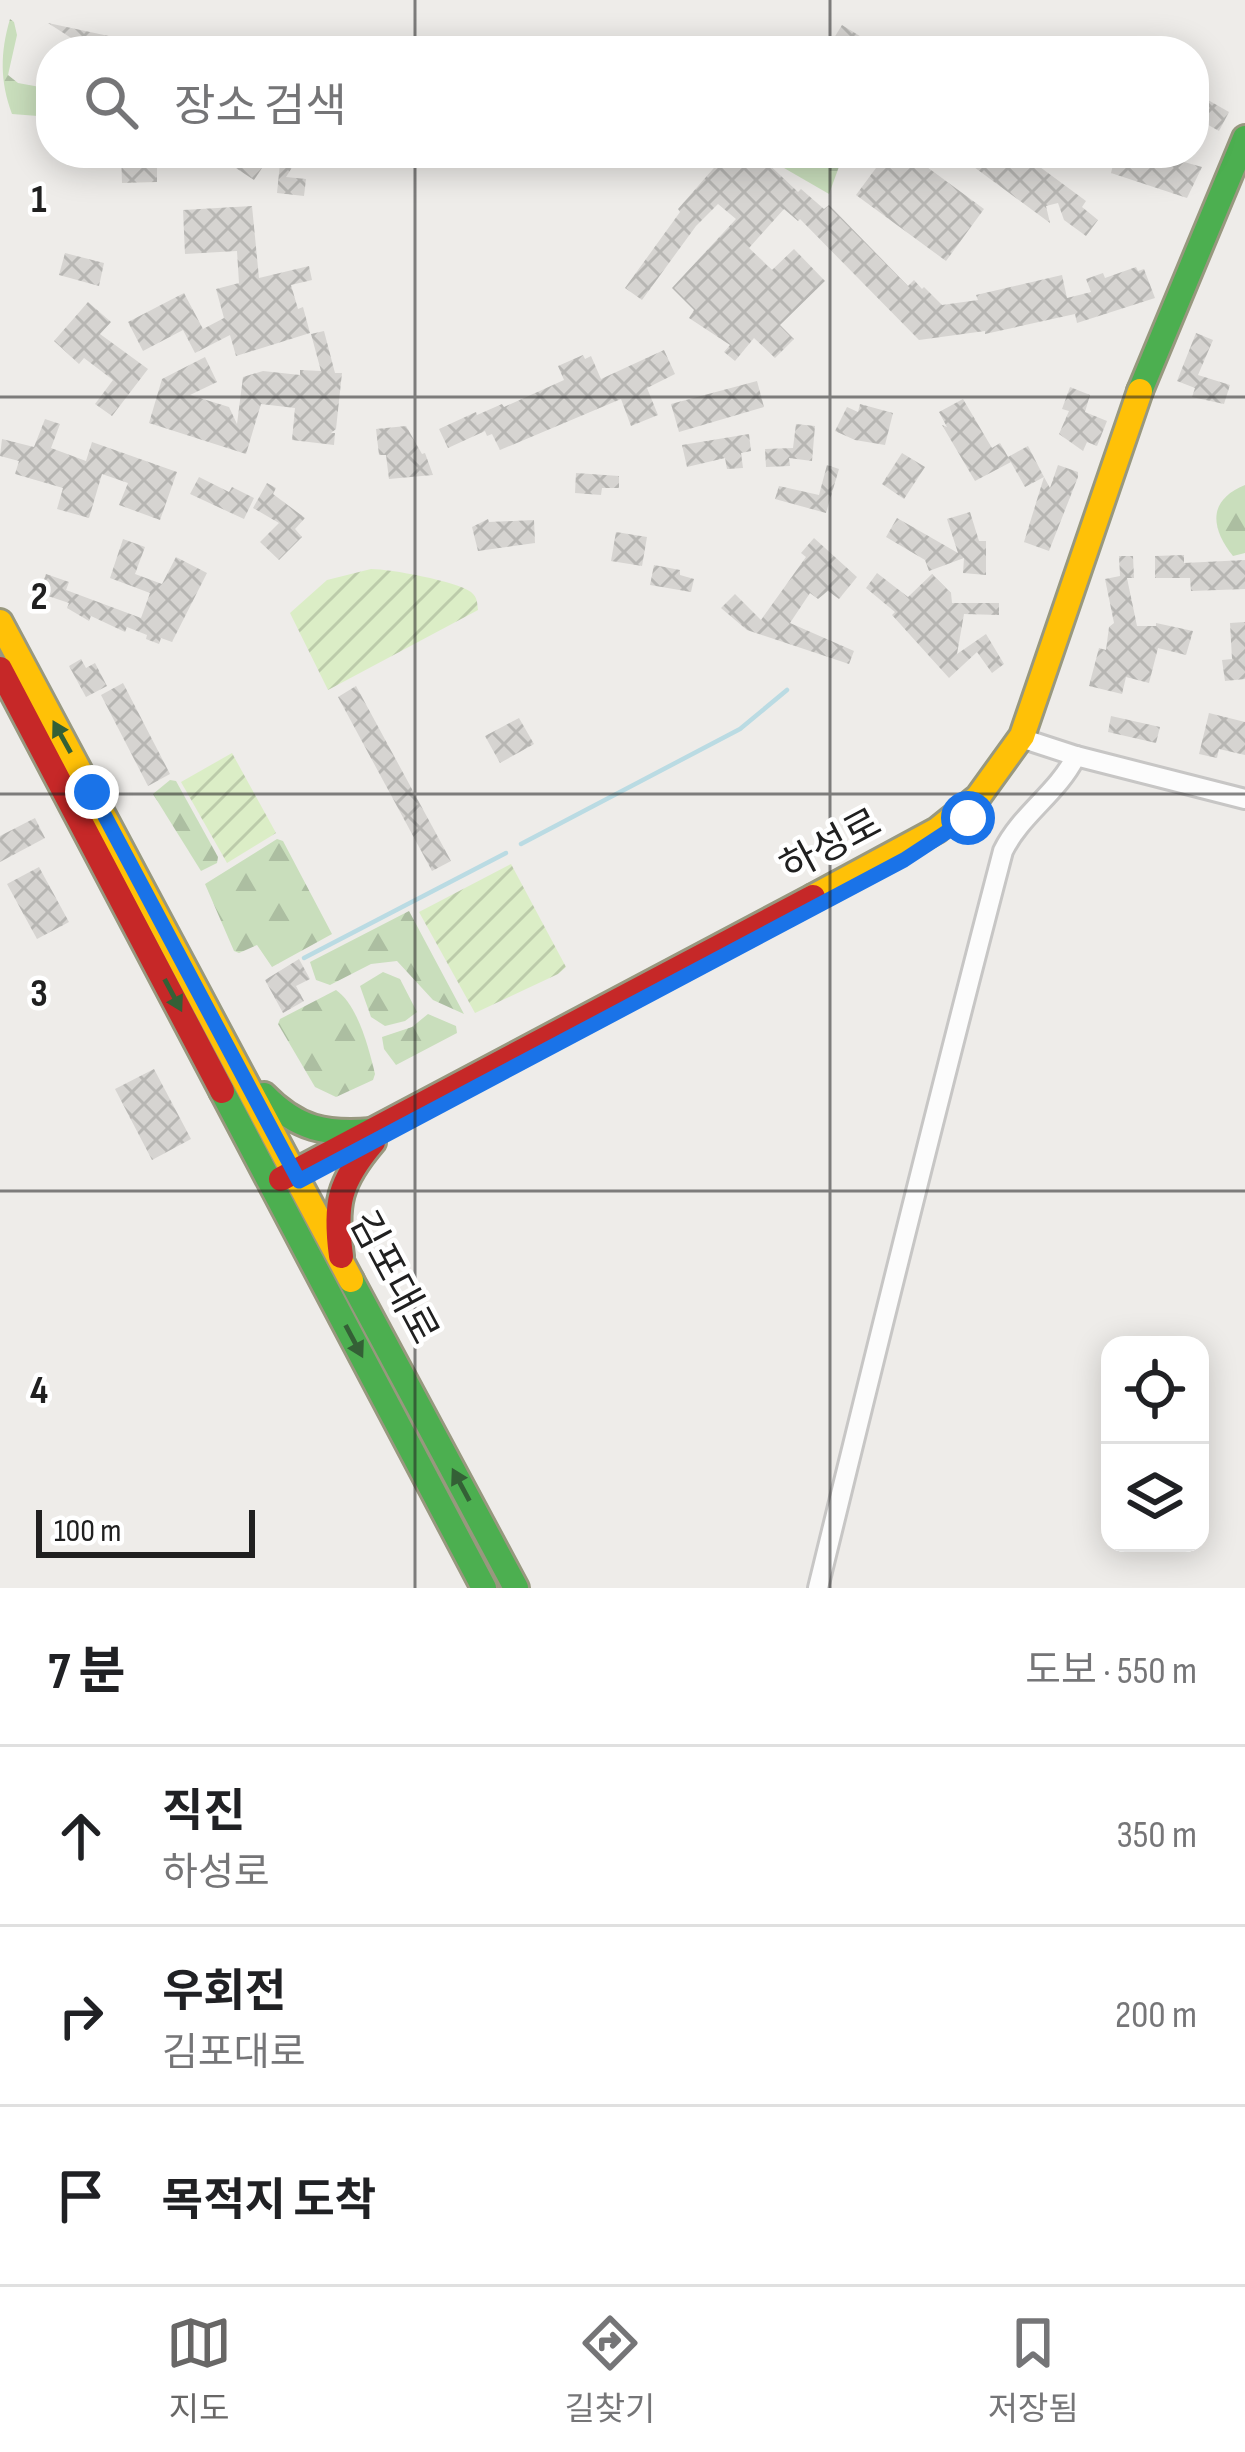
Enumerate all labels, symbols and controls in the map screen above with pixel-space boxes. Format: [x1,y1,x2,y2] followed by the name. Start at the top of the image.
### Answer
[36,36,1209,168] search box
[78,69,144,135] icon: search
[174,80,347,135] text: 장소 검색
[31,177,47,224] text: 1
[30,574,48,621] text: 2
[52,719,73,754] one-way arrow
[65,765,119,819] route end
[941,791,995,845] route start
[772,800,890,892] street label: 하성로
[30,971,48,1018] text: 3
[163,978,183,1012] one-way arrow
[339,1204,447,1352] street label: 김포대로
[343,1323,364,1358] one-way arrow
[1101,1336,1209,1552] map controls
[1101,1336,1209,1444] button: locate
[30,1368,48,1415] text: 4
[1101,1444,1209,1552] button: layers
[452,1467,472,1502] one-way arrow
[36,1504,255,1557] scale bar
[54,1511,121,1551] text: 100 m
[48,1642,125,1703] text: 7 분
[1025,1648,1197,1695] text: 도보 · 550 m
[162,1785,245,1840] text: 직진
[48,1803,114,1869] icon: ahead
[1116,1812,1197,1859] text: 350 m
[162,1850,270,1897] text: 하성로
[162,1965,286,2020] text: 우회전
[48,1983,114,2049] icon: right
[1115,1992,1197,2039] text: 200 m
[162,2030,306,2077] text: 김포대로
[48,2163,114,2229] icon: arrive
[162,2174,376,2229] text: 목적지 도착
[166,2310,232,2430] tab: 지도
[564,2310,655,2430] tab: 길찾기
[988,2310,1079,2430] tab: 저장됨

